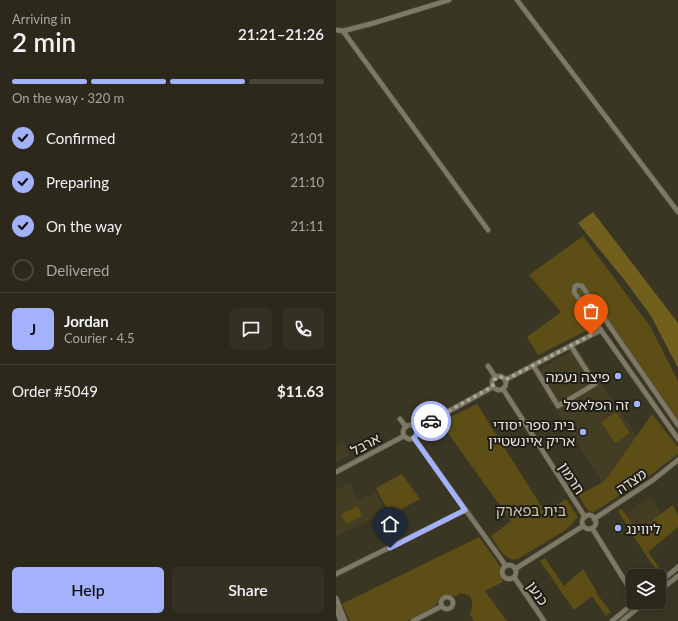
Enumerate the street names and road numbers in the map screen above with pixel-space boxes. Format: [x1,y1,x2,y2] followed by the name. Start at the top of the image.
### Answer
[347,429,383,459] street label: ארבל
[555,459,589,497] street label: חרמון
[613,465,649,497] street label: מצדה
[524,578,552,608] street label: כנען

